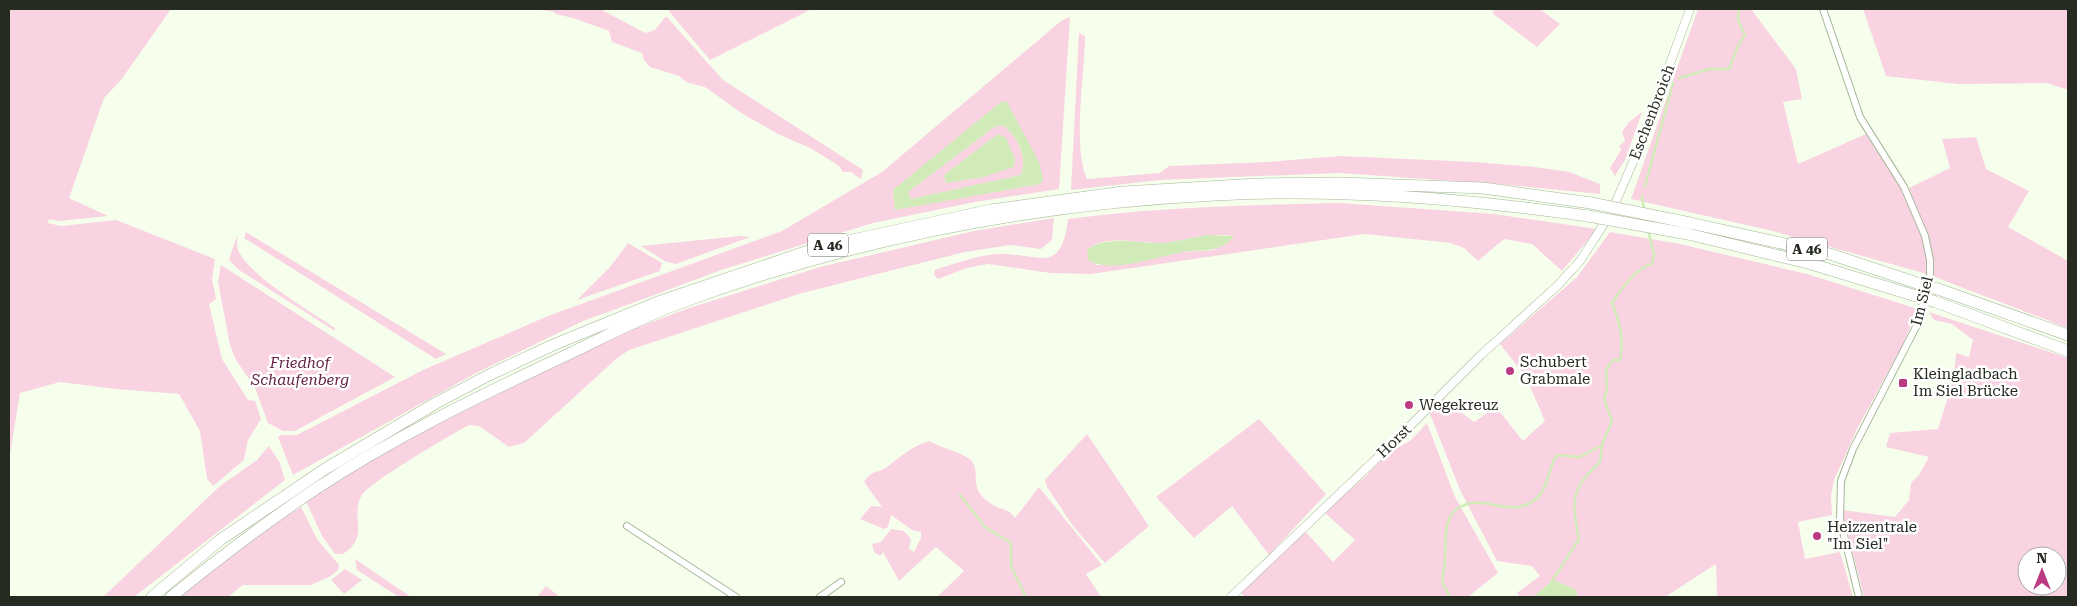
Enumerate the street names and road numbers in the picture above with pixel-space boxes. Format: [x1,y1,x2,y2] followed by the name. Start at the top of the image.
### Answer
[1626,62,1678,162] street label: Eschenbroich
[808,234,848,256] road number: A 46
[1787,238,1827,260] road number: A 46
[1907,274,1937,327] street label: Im Siel
[1373,420,1415,462] street label: Horst

